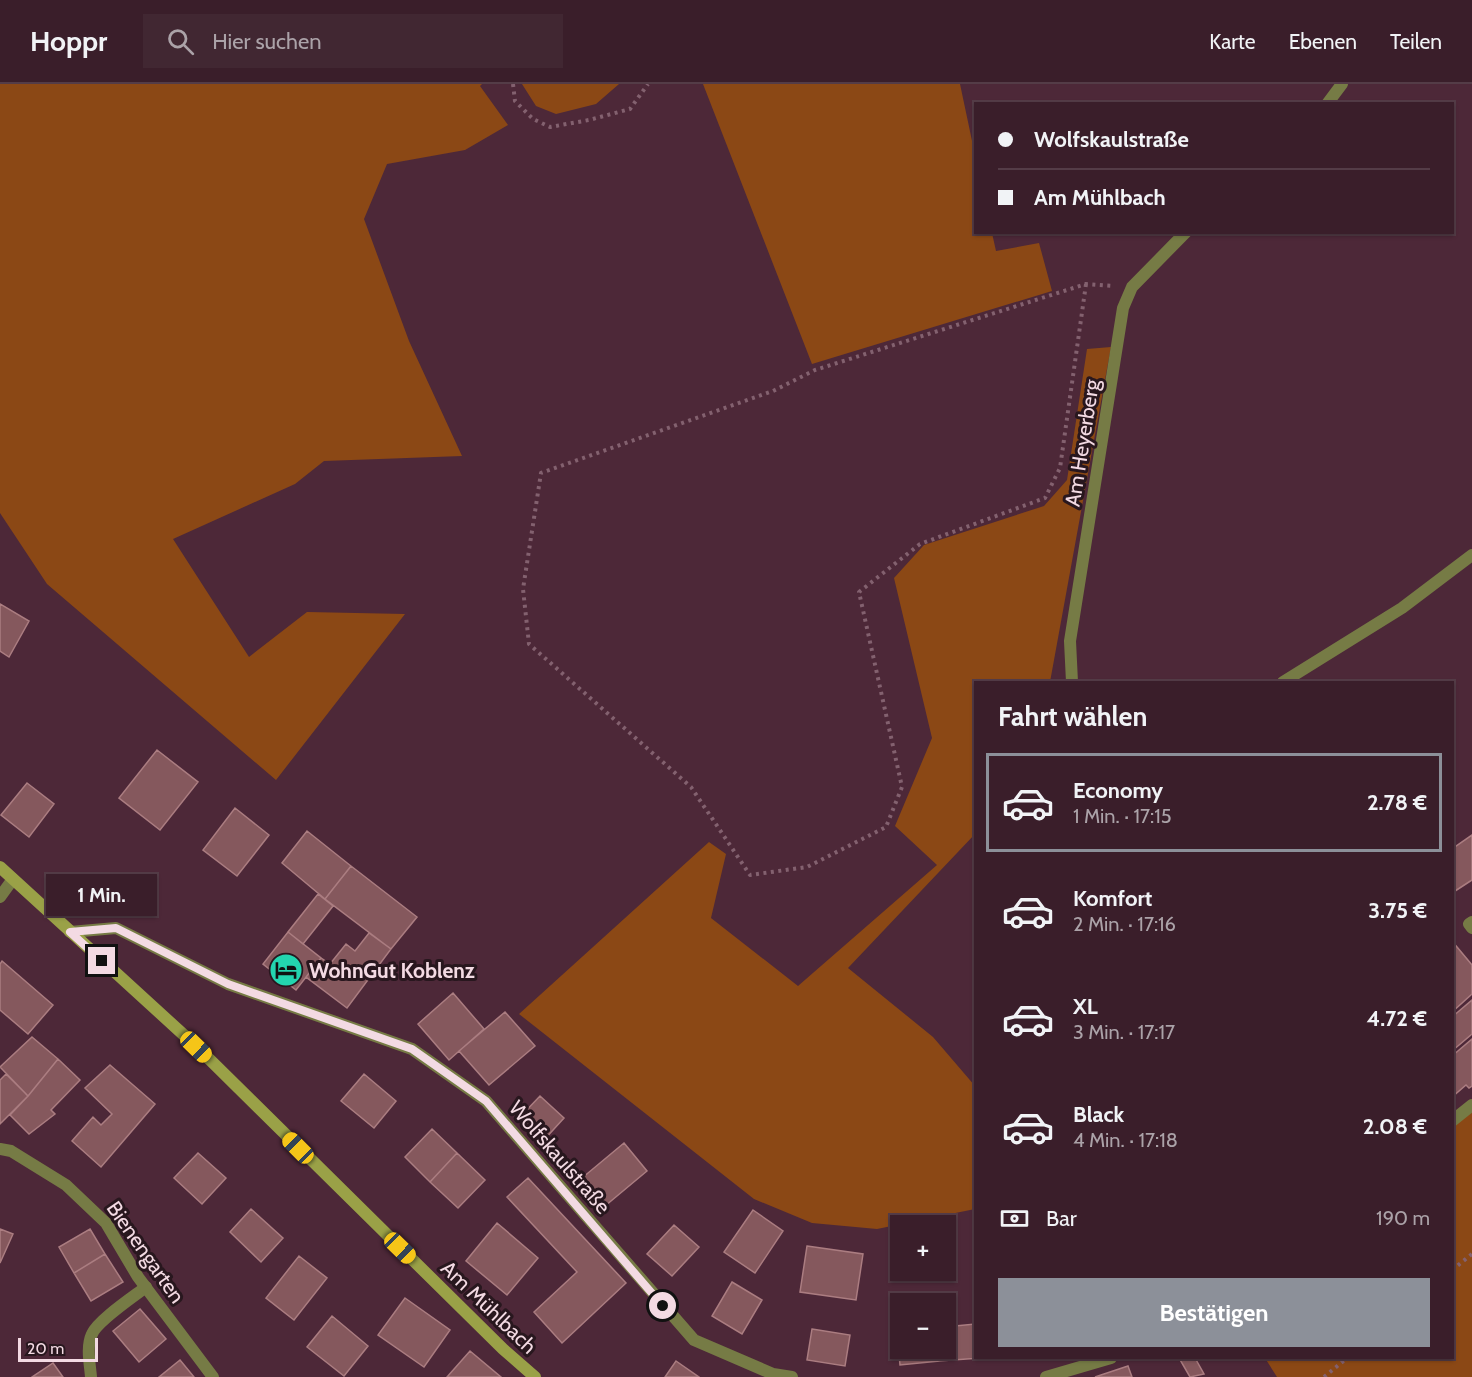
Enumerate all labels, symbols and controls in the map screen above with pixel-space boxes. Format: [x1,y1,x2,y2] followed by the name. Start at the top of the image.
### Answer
[143,14,563,68] search box
[30,24,107,58] text: Hoppr
[164,25,197,58] icon: search
[212,28,322,55] text: Hier suchen
[1209,29,1256,54] text: Karte
[1289,29,1357,54] text: Ebenen
[1390,29,1442,54] text: Teilen
[1034,126,1189,153] text: Wolfskaulstraße
[1034,184,1166,211] text: Am Mühlbach
[1060,377,1104,508] street label: Am Heyerberg
[998,700,1147,733] text: Fahrt wählen
[1001,776,1055,830] icon: car
[1073,777,1163,804] text: Economy
[1367,789,1427,816] text: 2.78 €
[1073,804,1171,828] text: 1 Min. · 17:15
[46,874,158,916] callout: 1 Min.
[77,883,126,907] text: 1 Min.
[1001,884,1055,938] icon: car
[1073,885,1152,912] text: Komfort
[1368,897,1427,924] text: 3.75 €
[1073,912,1176,936] text: 2 Min. · 17:16
[88,947,115,974] route end
[268,952,304,988] hotel icon: WohnGut Koblenz
[309,958,475,983] place label: WohnGut Koblenz
[1001,992,1055,1046] icon: car
[1073,993,1098,1020] text: XL
[1367,1005,1427,1032] text: 4.72 €
[1073,1020,1175,1044] text: 3 Min. · 17:17
[177,1028,215,1066] car
[504,1095,616,1219] street label: Wolfskaulstraße
[1001,1100,1055,1154] icon: car
[1073,1101,1124,1128] text: Black
[1363,1113,1427,1140] text: 2.08 €
[1073,1128,1178,1152] text: 4 Min. · 17:18
[279,1129,317,1167] car
[102,1196,190,1308] street label: Bienengarten
[998,1202,1031,1235] icon: cash
[1046,1205,1077,1232] text: Bar
[1376,1206,1430,1230] text: 190 m
[890,1215,956,1359] map controls
[890,1215,956,1281] button: +
[381,1229,419,1267] car
[436,1255,542,1359] street label: Am Mühlbach
[998,1278,1430,1347] button: Bestätigen
[649,1292,676,1319] route start
[890,1293,956,1359] button: −
[18,1335,98,1362] scale bar
[27,1339,64,1358] text: 20 m

